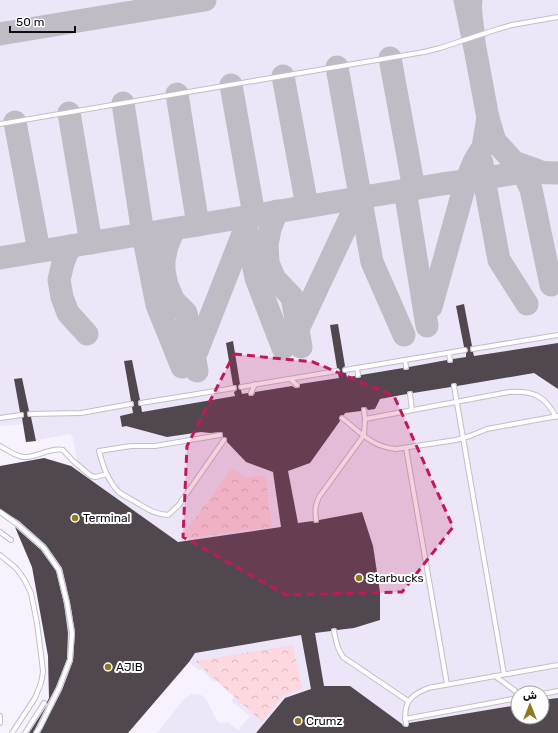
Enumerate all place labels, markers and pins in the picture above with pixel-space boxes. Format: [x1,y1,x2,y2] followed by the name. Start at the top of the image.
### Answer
[83,511,131,525] place label: Terminal
[70,513,80,523] marker: Terminal
[367,571,424,585] place label: Starbucks
[354,573,364,583] marker: Starbucks
[116,660,143,674] place label: AJIB
[103,662,113,672] marker: AJIB
[306,714,343,728] place label: Crumz
[293,716,303,726] marker: Crumz

